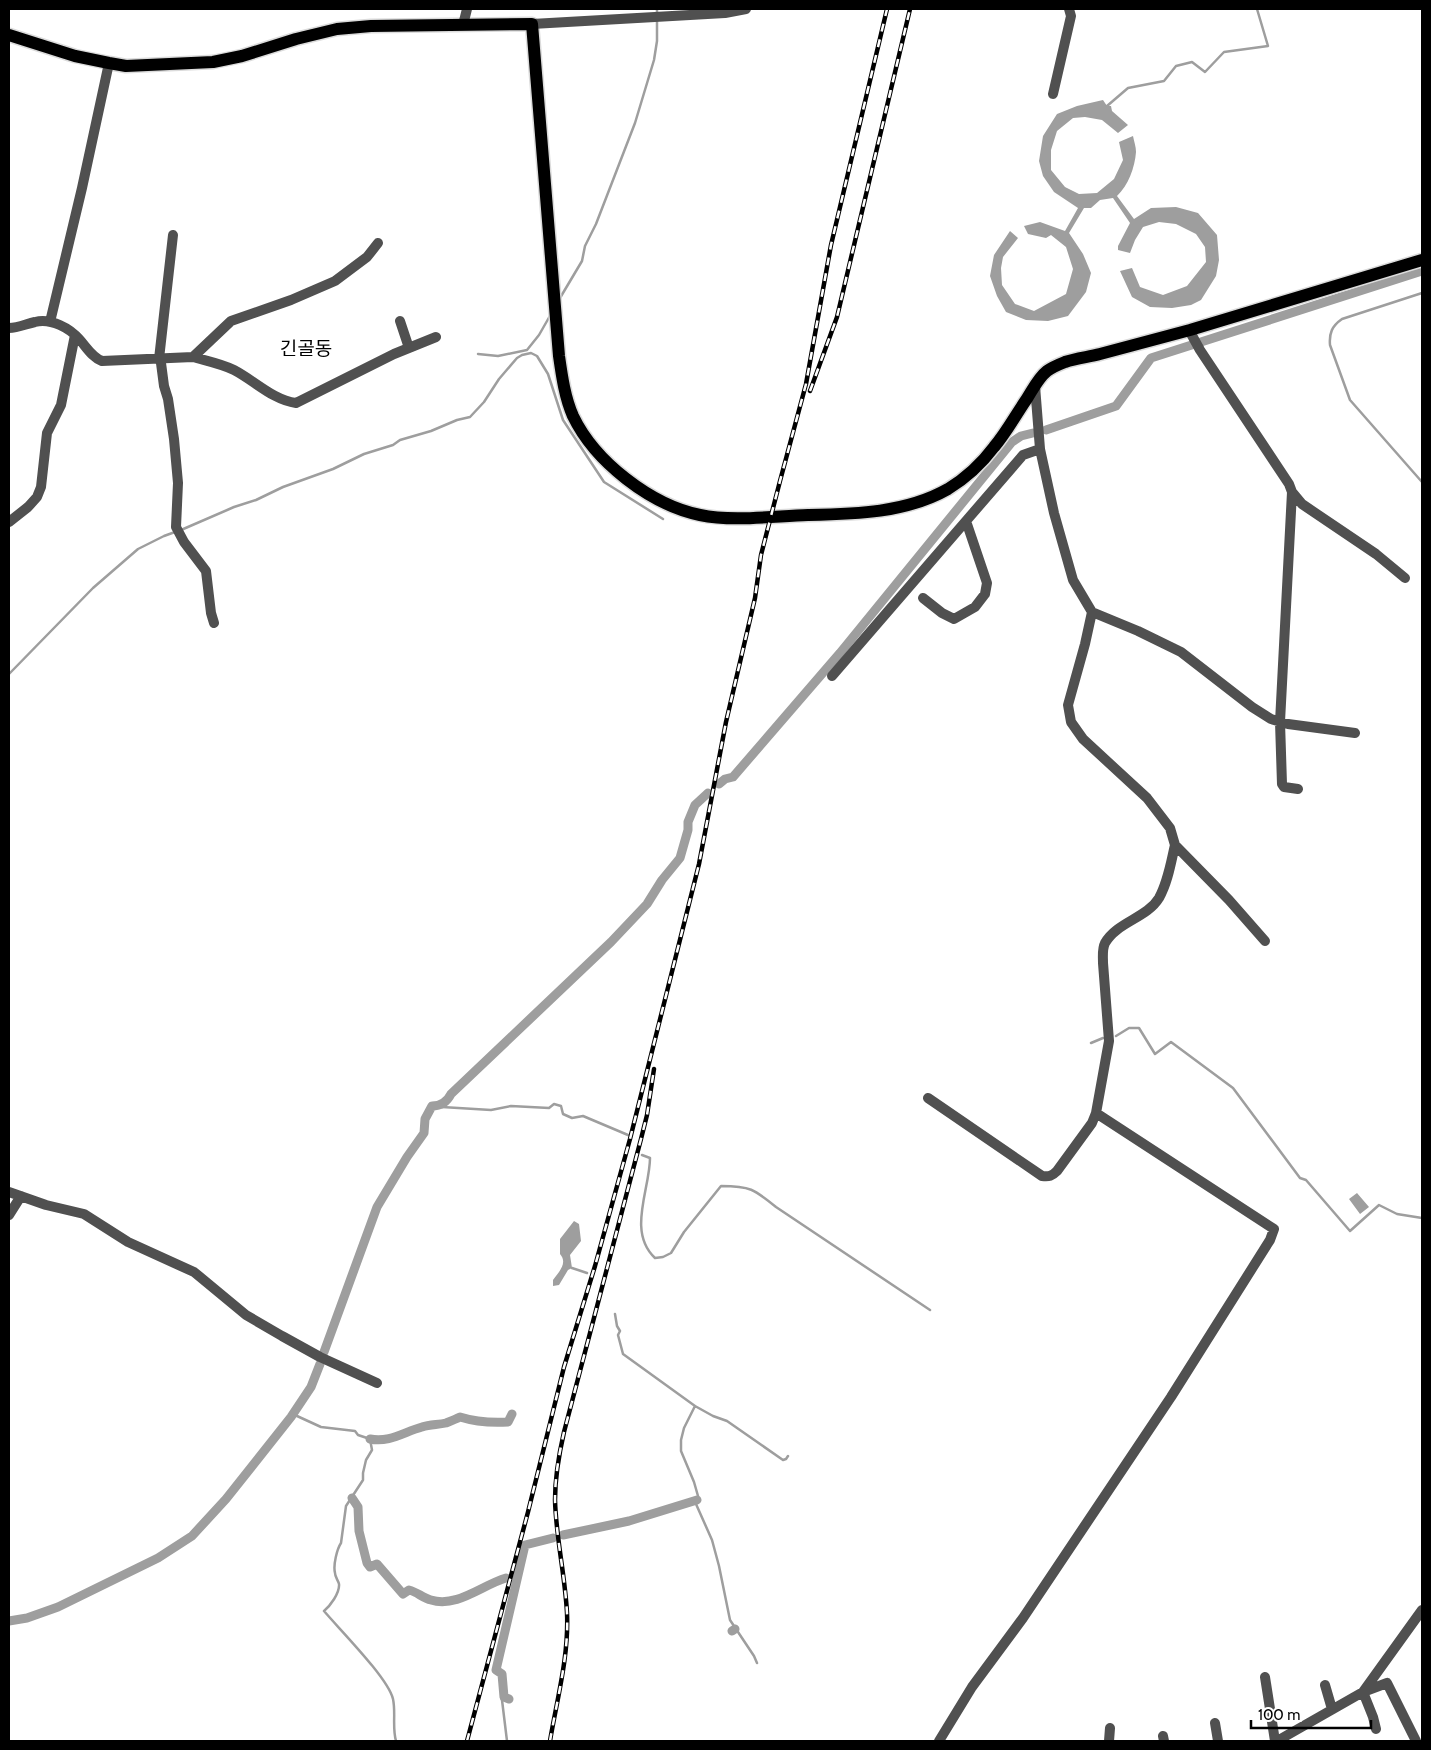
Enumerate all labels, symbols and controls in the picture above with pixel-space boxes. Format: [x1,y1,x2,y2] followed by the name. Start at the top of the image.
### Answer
[280,337,332,360] district label: 긴골동
[1251,1698,1371,1730] scale bar
[1258,1706,1300,1724] text: 100 m

